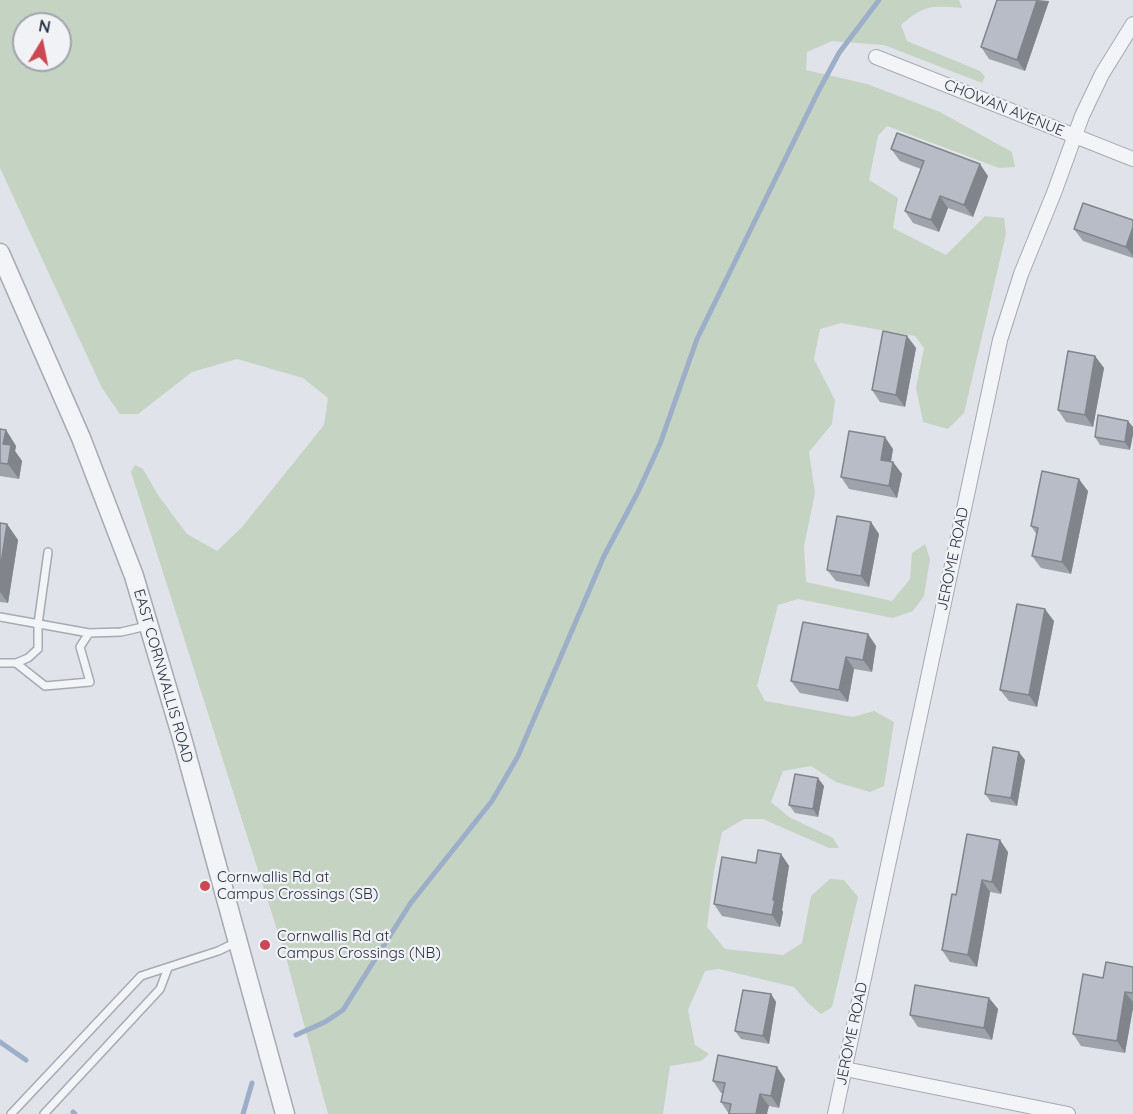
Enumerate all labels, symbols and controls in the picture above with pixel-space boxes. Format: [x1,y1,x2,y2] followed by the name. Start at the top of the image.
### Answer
[12,12,72,72] north arrow
[37,15,52,37] text: N
[941,76,1067,140] street label: CHOWAN AVENUE
[933,506,973,612] street label: JEROME ROAD
[130,587,196,765] street label: EAST CORNWALLIS ROAD
[217,868,378,903] place label: Cornwallis Rd at Campus Crossings (SB)
[198,879,212,893] marker: Cornwallis Rd at Campus Crossings (SB)
[277,927,441,962] place label: Cornwallis Rd at Campus Crossings (NB)
[258,938,272,952] marker: Cornwallis Rd at Campus Crossings (NB)
[832,981,872,1087] street label: JEROME ROAD

